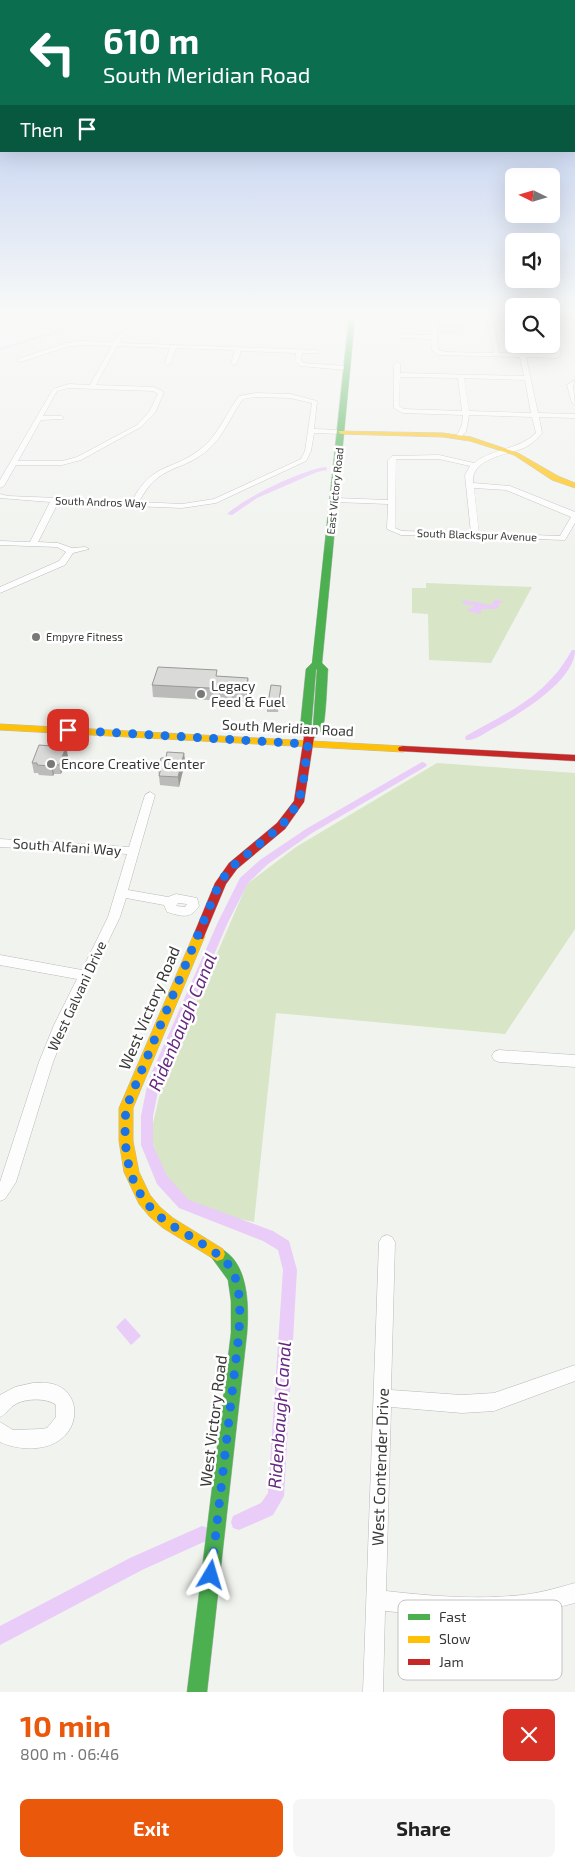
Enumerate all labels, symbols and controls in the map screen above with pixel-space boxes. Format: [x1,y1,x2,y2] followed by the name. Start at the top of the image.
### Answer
[103,19,199,61] text: 610 m
[20,20,85,85] icon: left
[103,61,310,87] text: South Meridian Road
[73,115,101,143] icon: arrive
[20,118,63,141] text: Then
[505,168,560,222] north arrow
[505,168,560,353] map controls
[505,233,560,288] button: sound
[505,298,560,353] button: search
[323,447,346,535] street label: East Victory Road
[55,493,147,510] street label: South Andros Way
[417,526,537,543] street label: South Blackspur Avenue
[46,630,123,643] place label: Empyre Fitness
[30,631,42,643] marker: Empyre Fitness
[211,677,286,710] place label: Legacy Feed & Fuel
[195,688,207,700] marker: Legacy Feed & Fuel
[47,709,89,751] pin
[54,716,82,744] icon: arrive
[222,716,354,739] street label: South Meridian Road
[61,755,206,772] place label: Encore Creative Center
[45,758,57,770] marker: Encore Creative Center
[12,834,122,859] street label: South Alfani Way
[44,938,109,1054] street label: West Galvani Drive
[114,943,183,1073] street label: West Victory Road
[143,949,221,1094] water label: Ridenbaugh Canal
[263,1340,295,1489] water label: Ridenbaugh Canal
[195,1354,230,1488] street label: West Victory Road
[367,1388,392,1546] street label: West Contender Drive
[184,1548,236,1600] position arrow
[398,1600,562,1680] legend
[439,1608,466,1625] text: Fast
[439,1630,471,1647] text: Slow
[439,1653,464,1670] text: Jam
[20,1707,111,1743] text: 10 min
[503,1709,555,1761] button: close
[20,1744,119,1763] text: 800 m · 06:46
[20,1799,283,1857] button: Exit
[293,1799,555,1857] button: Share

